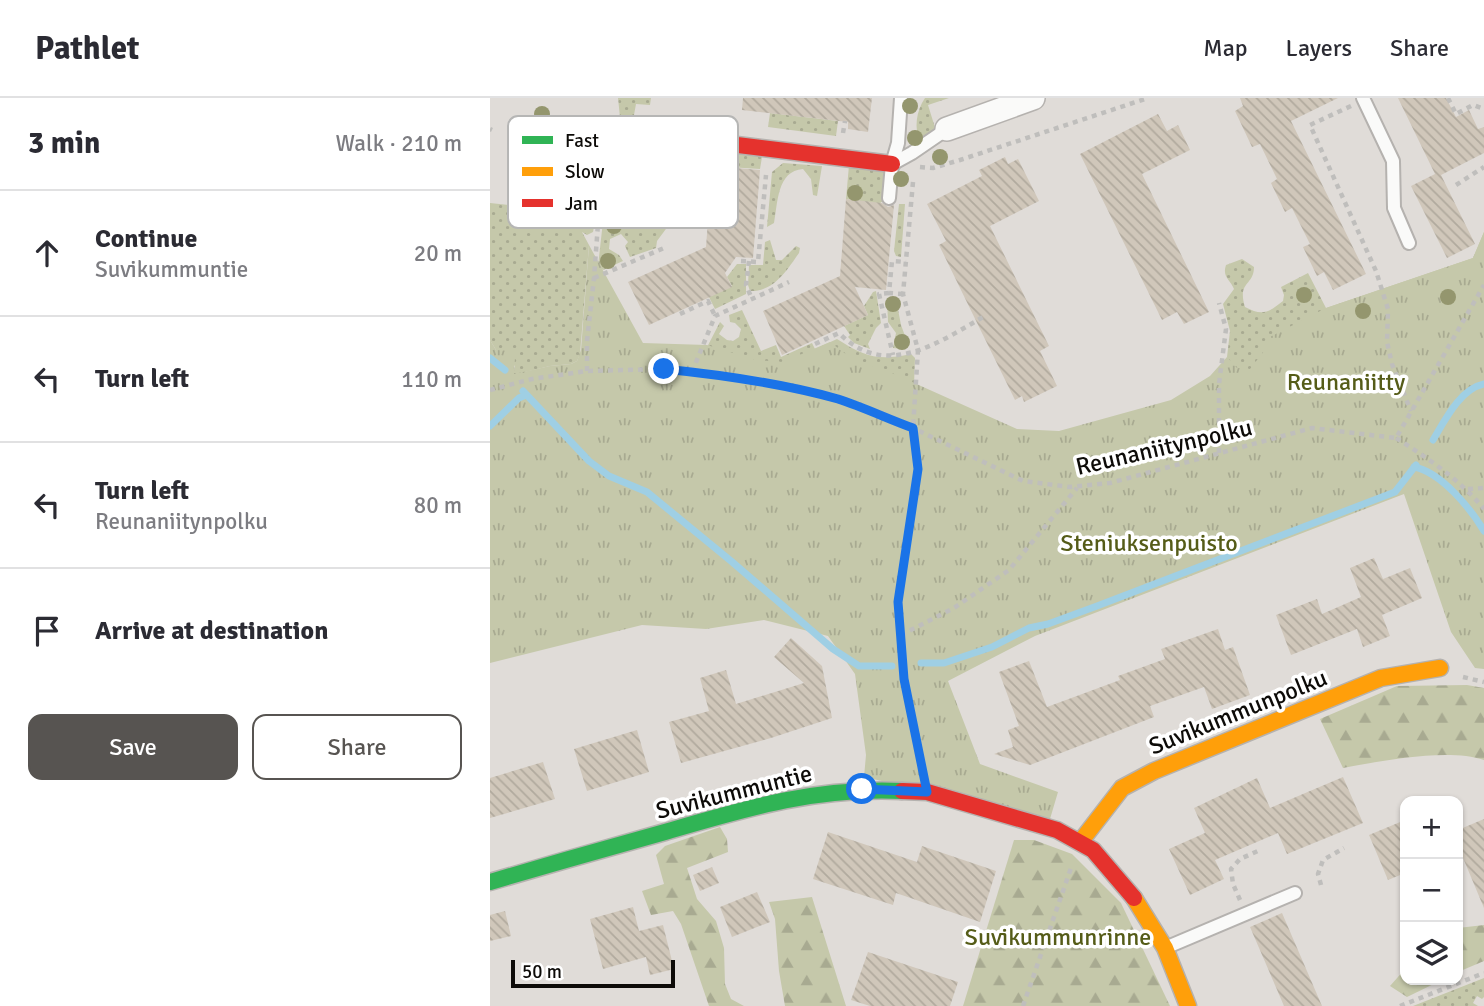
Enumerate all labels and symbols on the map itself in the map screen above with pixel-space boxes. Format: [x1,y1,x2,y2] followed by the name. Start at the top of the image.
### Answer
[508,116,738,228] legend
[565,129,599,153] text: Fast
[565,160,605,184] text: Slow
[565,192,598,216] text: Jam
[648,353,679,384] route end
[1287,367,1405,397] park label: Reunaniitty
[1073,412,1255,482] street label: Reunaniitynpolku
[1060,528,1238,558] park label: Steniuksenpuisto
[1144,663,1332,761] street label: Suvikummunpolku
[653,758,815,826] street label: Suvikummuntie
[846,773,877,804] route start
[965,922,1151,952] park label: Suvikummunrinne
[511,957,676,989] scale bar

